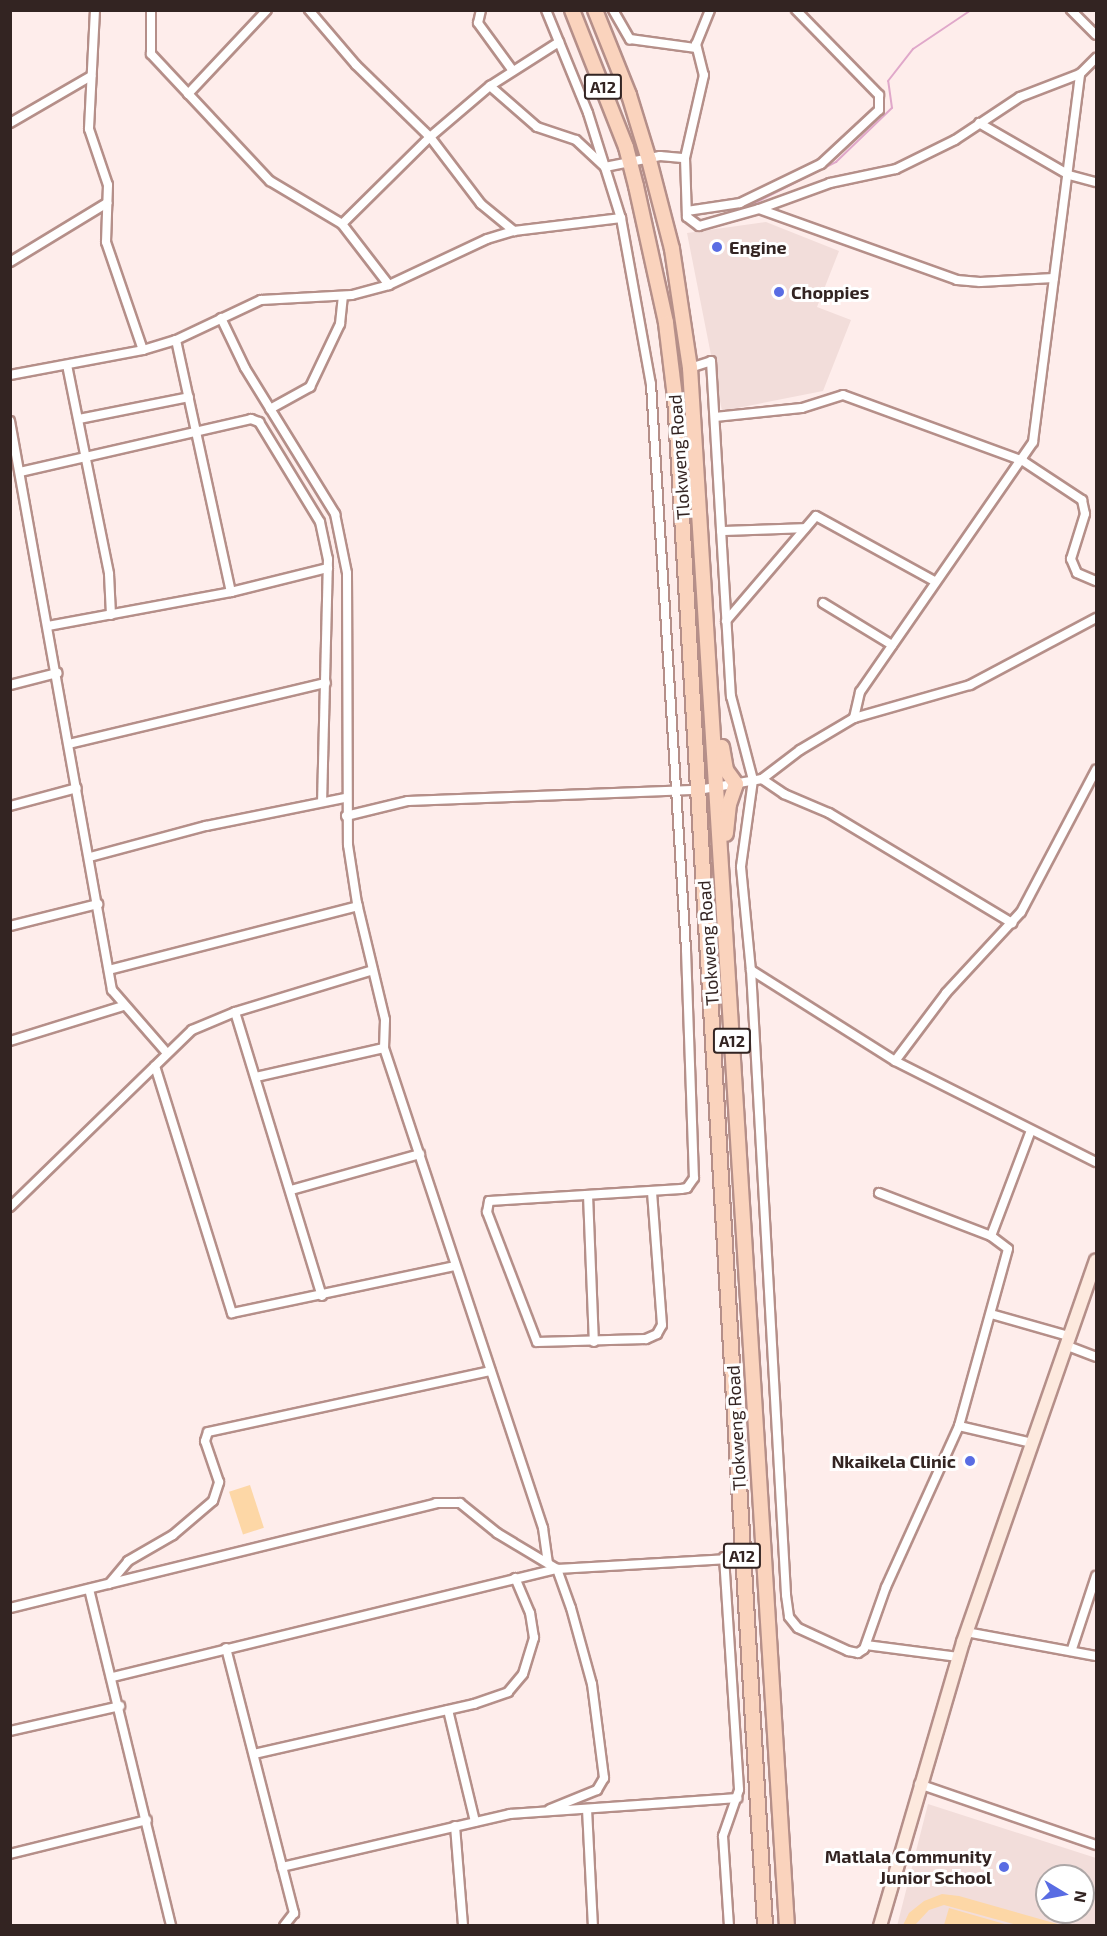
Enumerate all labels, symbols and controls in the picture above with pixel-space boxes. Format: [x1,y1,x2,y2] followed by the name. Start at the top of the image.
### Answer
[584,74,622,100] road number: A12
[729,236,787,258] place label: Engine
[710,240,724,254] marker: Engine
[791,281,869,303] place label: Choppies
[772,285,786,299] marker: Choppies
[664,394,694,520] street label: Tlokweng Road
[693,880,723,1006] street label: Tlokweng Road
[712,1028,752,1054] road number: A12
[722,1365,750,1491] street label: Tlokweng Road
[831,1450,956,1472] place label: Nkaikela Clinic
[961,1452,979,1470] marker: Nkaikela Clinic
[722,1543,762,1569] road number: A12
[825,1846,992,1888] place label: Matlala Community Junior School
[997,1860,1011,1874] marker: Matlala Community Junior School
[1035,1864,1095,1924] north arrow
[1071,1890,1092,1904] text: N

